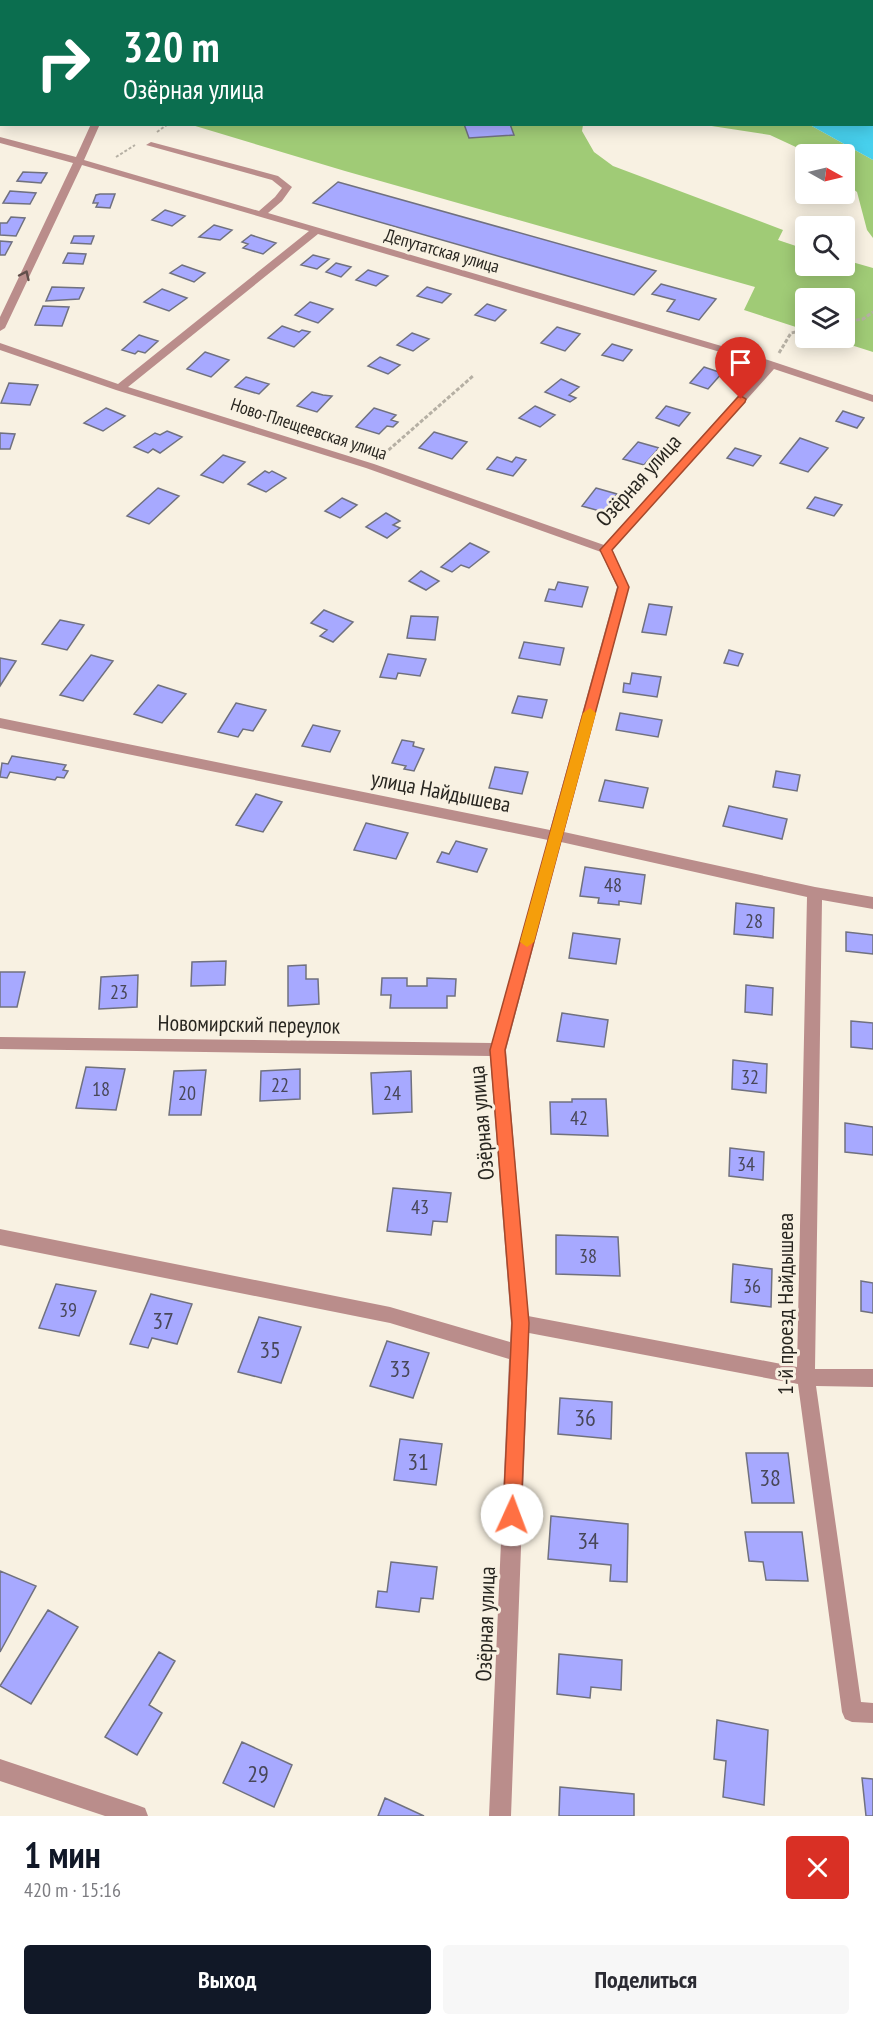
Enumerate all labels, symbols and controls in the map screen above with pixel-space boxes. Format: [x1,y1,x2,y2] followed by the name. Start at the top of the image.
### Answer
[123,19,220,74] text: 320 m
[24,24,102,102] icon: right
[123,72,264,106] text: Озёрная улица
[795,144,855,204] north arrow
[795,144,855,348] map controls
[795,216,855,276] button: search
[382,223,502,278] street label: Депутатская улица
[17,270,29,281] one-way arrow
[795,288,855,348] button: layers
[715,337,766,399] pin
[724,346,757,379] icon: arrive
[228,392,390,465] street label: Ново-Плещеевская улица
[589,428,687,532] street label: Озёрная улица
[369,764,513,818] street label: улица Найдышева
[604,872,622,898] house number: 48
[745,908,763,934] house number: 28
[110,979,128,1005] house number: 23
[157,1008,341,1040] street label: Новомирский переулок
[462,1064,500,1182] street label: Озёрная улица
[741,1064,759,1090] house number: 32
[271,1072,289,1098] house number: 22
[92,1076,110,1102] house number: 18
[178,1080,196,1106] house number: 20
[383,1080,401,1106] house number: 24
[570,1105,588,1131] house number: 42
[737,1151,755,1177] house number: 34
[411,1194,429,1220] house number: 43
[771,1213,799,1395] street label: 1-й проезд Найдышева
[579,1243,597,1269] house number: 38
[743,1273,761,1299] house number: 36
[59,1297,77,1323] house number: 39
[152,1305,174,1336] house number: 37
[259,1334,281,1365] house number: 35
[389,1353,411,1384] house number: 33
[574,1402,596,1433] house number: 36
[407,1446,429,1477] house number: 31
[759,1462,781,1493] house number: 38
[480,1483,544,1547] position arrow
[577,1525,599,1556] house number: 34
[469,1566,501,1682] street label: Озёрная улица
[247,1758,269,1789] house number: 29
[24,1831,101,1878] text: 1 мин
[786,1836,849,1899] button: close
[24,1877,121,1903] text: 420 m · 15:16
[24,1945,431,2014] button: Выход
[443,1945,849,2014] button: Поделиться

